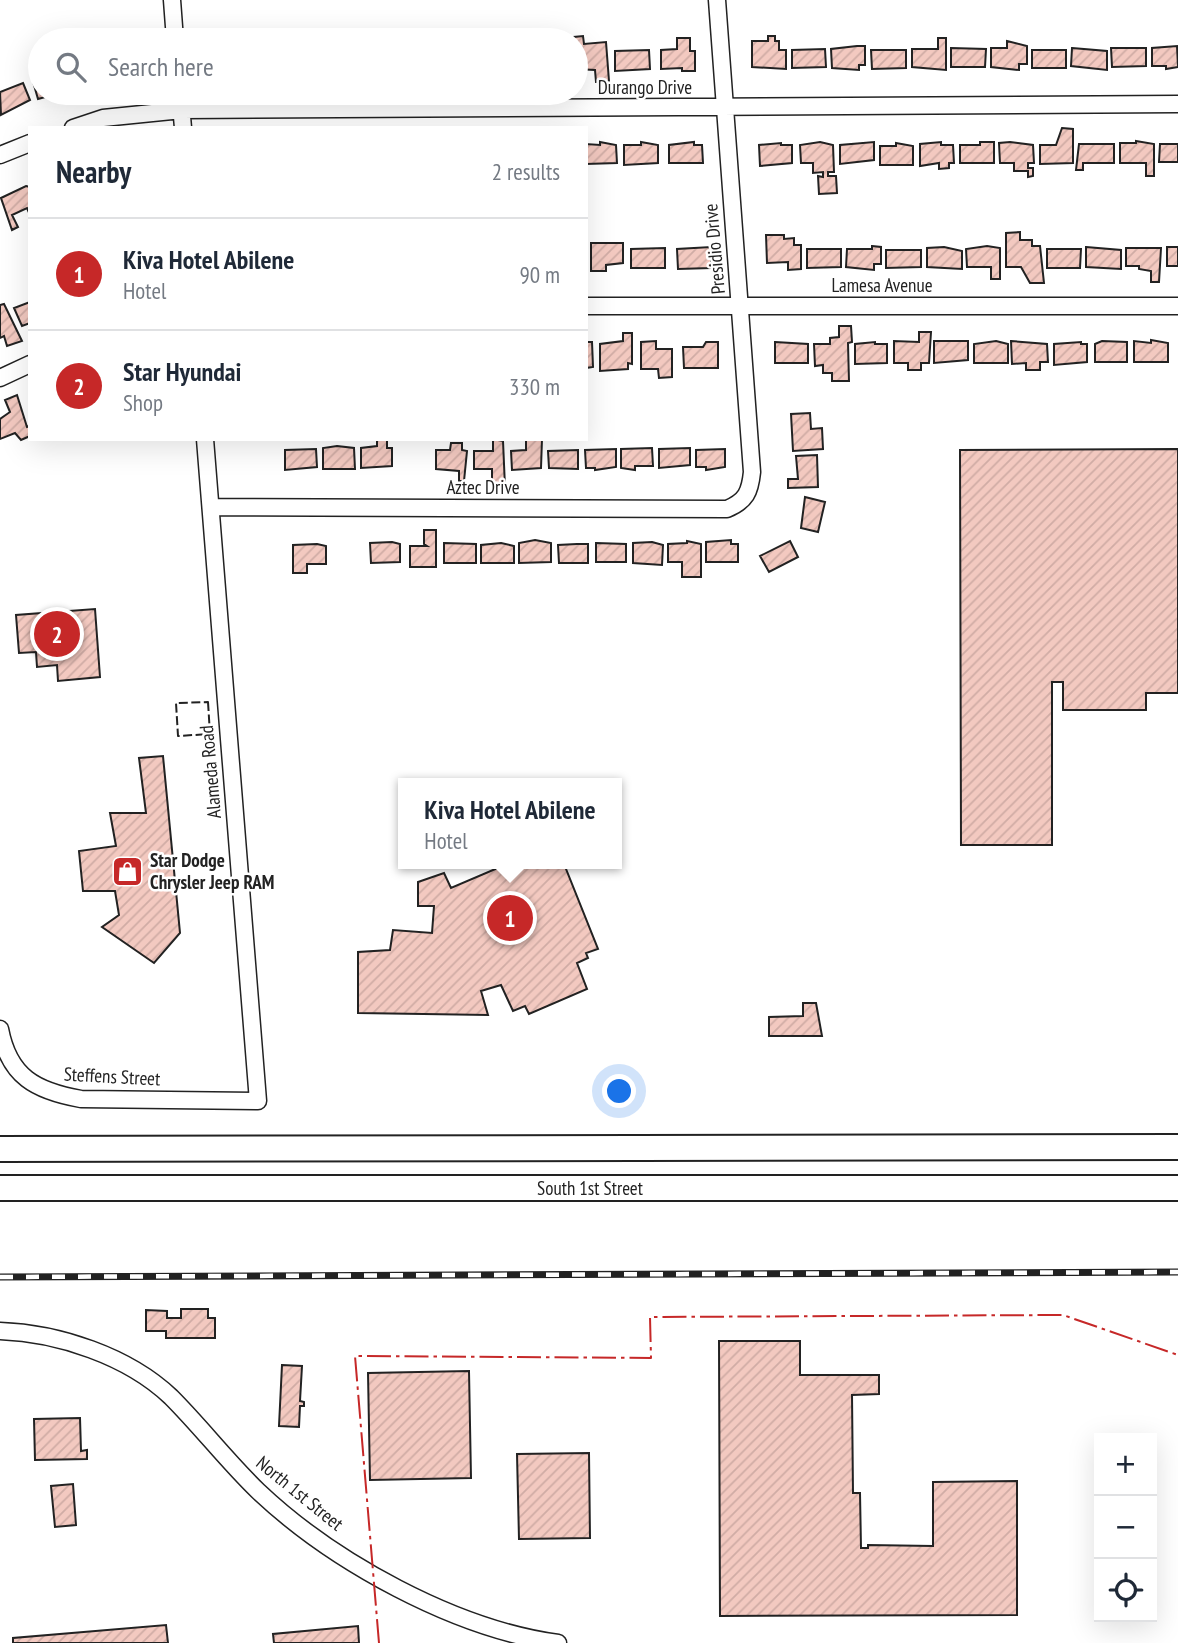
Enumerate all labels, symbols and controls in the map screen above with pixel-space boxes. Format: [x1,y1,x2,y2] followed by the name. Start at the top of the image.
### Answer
[28,28,588,105] search box
[52,48,90,86] icon: search
[108,50,214,83] text: Search here
[598,75,692,99] street label: Durango Drive
[56,152,131,191] text: Nearby
[492,157,560,186] text: 2 results
[698,203,730,295] street label: Presidio Drive
[123,243,294,276] text: Kiva Hotel Abilene
[74,260,85,289] text: 1
[519,260,560,289] text: 90 m
[831,273,933,297] street label: Lamesa Avenue
[123,276,166,305] text: Hotel
[123,355,241,388] text: Star Hyundai
[74,372,85,401] text: 2
[509,372,560,401] text: 330 m
[123,388,163,417] text: Shop
[446,475,520,499] street label: Aztec Drive
[34,608,80,660] pin: 2
[194,724,226,820] street label: Alameda Road
[398,778,622,869] popup
[424,793,596,826] text: Kiva Hotel Abilene
[424,826,468,855] text: Hotel
[150,848,274,894] place label: Star Dodge Chrysler Jeep RAM
[110,854,144,888] shop icon: Star Dodge Chrysler Jeep RAM
[487,892,533,944] pin: 1
[63,1061,162,1091] street label: Steffens Street
[602,1074,636,1108] your location
[537,1176,644,1200] street label: South 1st Street
[1094,1433,1157,1622] map controls
[1094,1433,1157,1496] button: +
[252,1451,349,1536] street label: North 1st Street
[1094,1496,1157,1559] button: −
[1094,1559,1157,1622] button: locate

